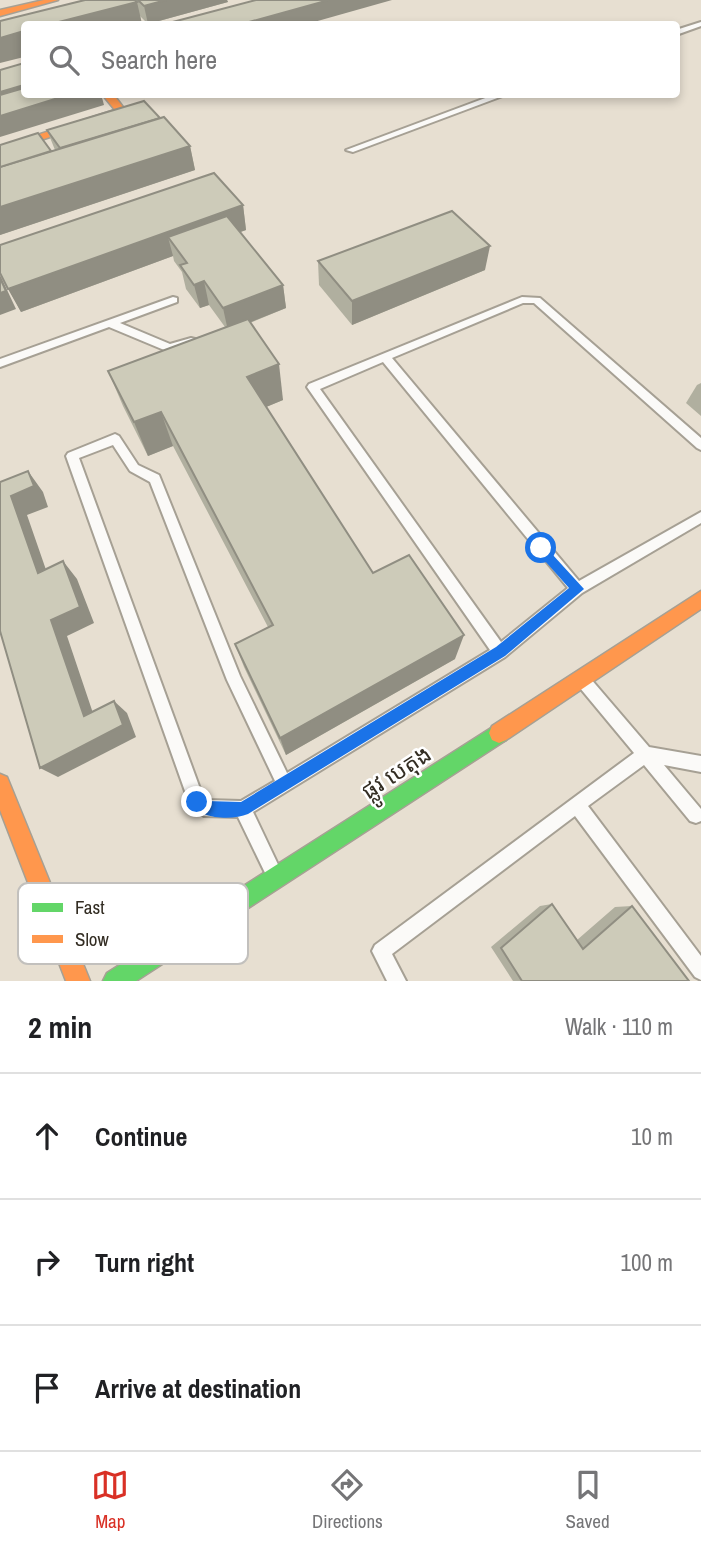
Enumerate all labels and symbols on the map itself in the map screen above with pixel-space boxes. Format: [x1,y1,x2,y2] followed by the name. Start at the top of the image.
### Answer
[525,532,556,563] route start
[355,738,441,812] street label: ផ្លូវ បេតុង
[181,786,212,817] route end
[18,883,248,964] legend
[75,894,105,920] text: Fast
[75,926,110,952] text: Slow

